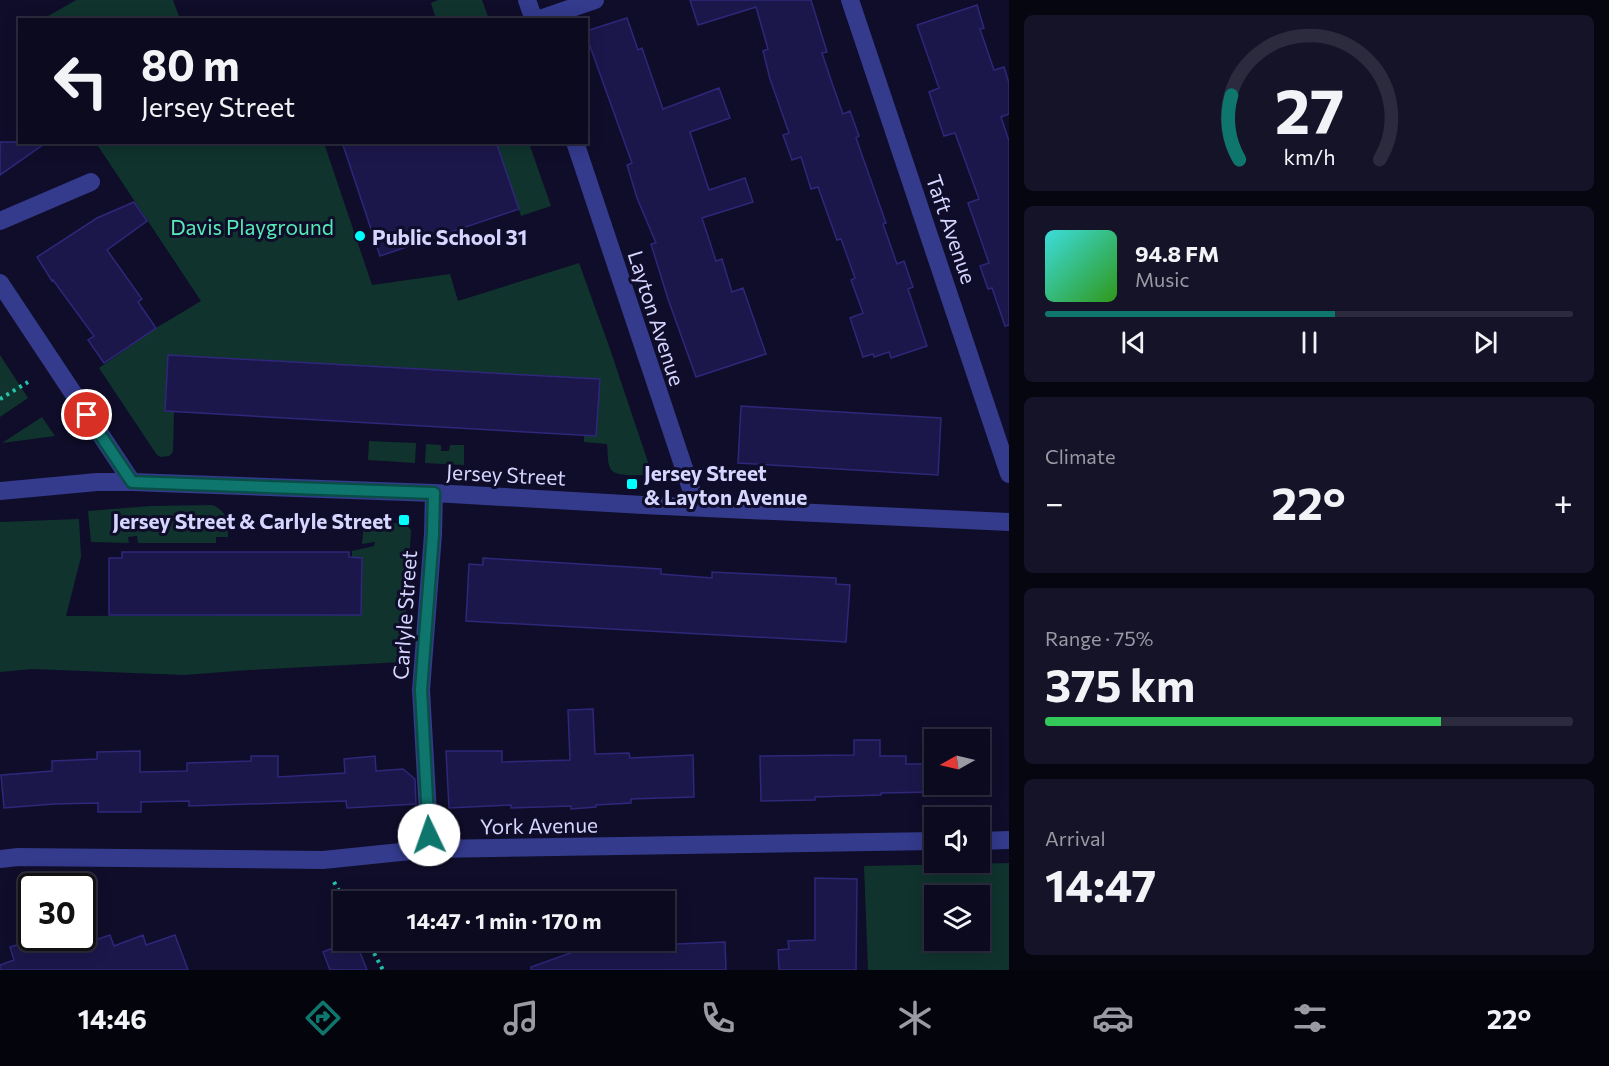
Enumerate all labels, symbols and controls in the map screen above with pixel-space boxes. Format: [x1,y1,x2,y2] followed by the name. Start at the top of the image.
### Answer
[141,38,240,90] text: 80 m
[42,42,120,120] icon: left
[1274,71,1344,147] text: 27
[141,90,295,123] text: Jersey Street
[1283,143,1335,169] text: km/h
[922,171,982,287] street label: Taft Avenue
[170,214,334,239] park label: Davis Playground
[372,224,527,249] place label: Public School 31
[353,229,367,243] marker: Public School 31
[1135,240,1219,267] text: 94.8 FM
[623,247,691,389] street label: Layton Avenue
[1135,267,1189,291] text: Music
[1117,326,1150,359] icon: previous
[1293,326,1326,359] icon: pause
[1469,326,1502,359] icon: next
[61,389,112,440] pin
[70,398,103,431] icon: arrive
[1045,444,1115,468] text: Climate
[446,458,566,490] street label: Jersey Street
[644,460,807,509] place label: Jersey Street & Layton Avenue
[1272,474,1346,529] text: 22°
[625,477,639,491] marker: Jersey Street & Layton Avenue
[1045,481,1064,522] text: −
[1554,481,1573,522] text: +
[113,508,392,533] place label: Jersey Street & Carlyle Street
[397,513,411,527] marker: Jersey Street & Carlyle Street
[387,549,421,681] street label: Carlyle Street
[1045,626,1153,650] text: Range · 75%
[1045,656,1195,711] text: 375 km
[924,729,990,795] north arrow
[924,729,990,951] map controls
[397,803,461,867] position arrow
[924,807,990,873] button: sound
[480,811,598,839] street label: York Avenue
[1045,826,1106,850] text: Arrival
[1045,856,1156,911] text: 14:47
[18,873,96,951] speed limit sign: 30
[924,885,990,951] button: layers
[407,907,602,934] text: 14:47 · 1 min · 170 m
[302,997,344,1039] icon: directions
[500,997,542,1039] icon: music
[697,997,739,1039] icon: phone
[894,997,936,1039] icon: climate
[1092,997,1134,1039] icon: car
[1289,997,1331,1039] icon: filters
[78,1002,147,1035] text: 14:46
[1487,1002,1531,1035] text: 22°

